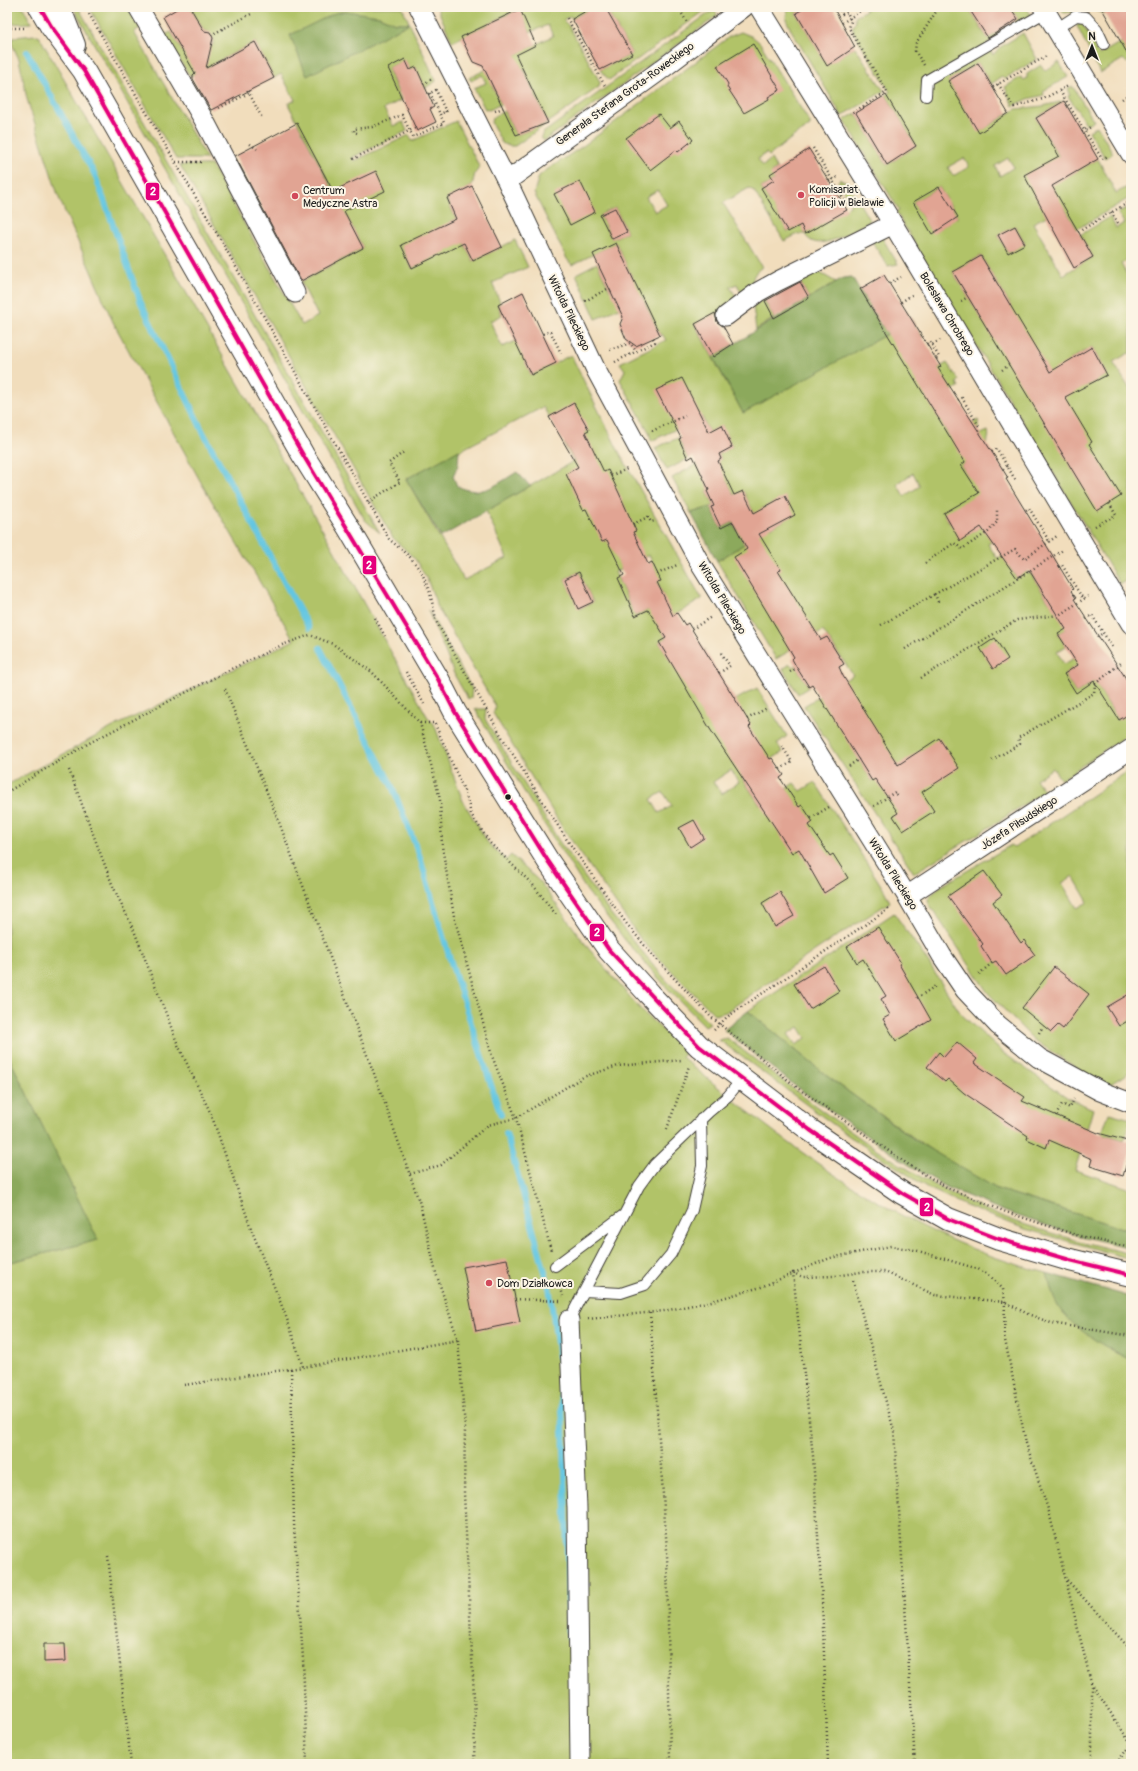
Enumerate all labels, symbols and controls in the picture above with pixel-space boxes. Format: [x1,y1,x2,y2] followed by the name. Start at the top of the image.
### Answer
[1072,26,1112,66] north arrow
[1088,30,1096,43] text: N
[553,40,697,148] street label: Generała Stefana Grota-Roweckiego
[145,182,160,201] line badge: 2
[809,183,885,209] place label: Komisariat Policji w Bielawie
[303,184,377,210] place label: Centrum Medyczne Astra
[150,185,156,198] text: 2
[796,190,806,200] marker: Komisariat Policji w Bielawie
[290,191,300,201] marker: Centrum Medyczne Astra
[917,270,977,358] street label: Bolesława Chrobrego
[545,273,593,353] street label: Witolda Pileckiego
[362,555,377,575] line badge: 2
[366,559,372,572] text: 2
[695,559,749,637] street label: Witolda Pileckiego
[503,792,513,802] unlabelled marker
[978,793,1060,853] street label: Józefa Piłsudskiego
[866,836,920,912] street label: Witolda Pileckiego
[589,923,605,942] line badge: 2
[594,926,600,939] text: 2
[919,1197,934,1217] line badge: 2
[924,1201,930,1214] text: 2
[497,1277,573,1290] place label: Dom Działkowca
[484,1278,494,1288] marker: Dom Działkowca

